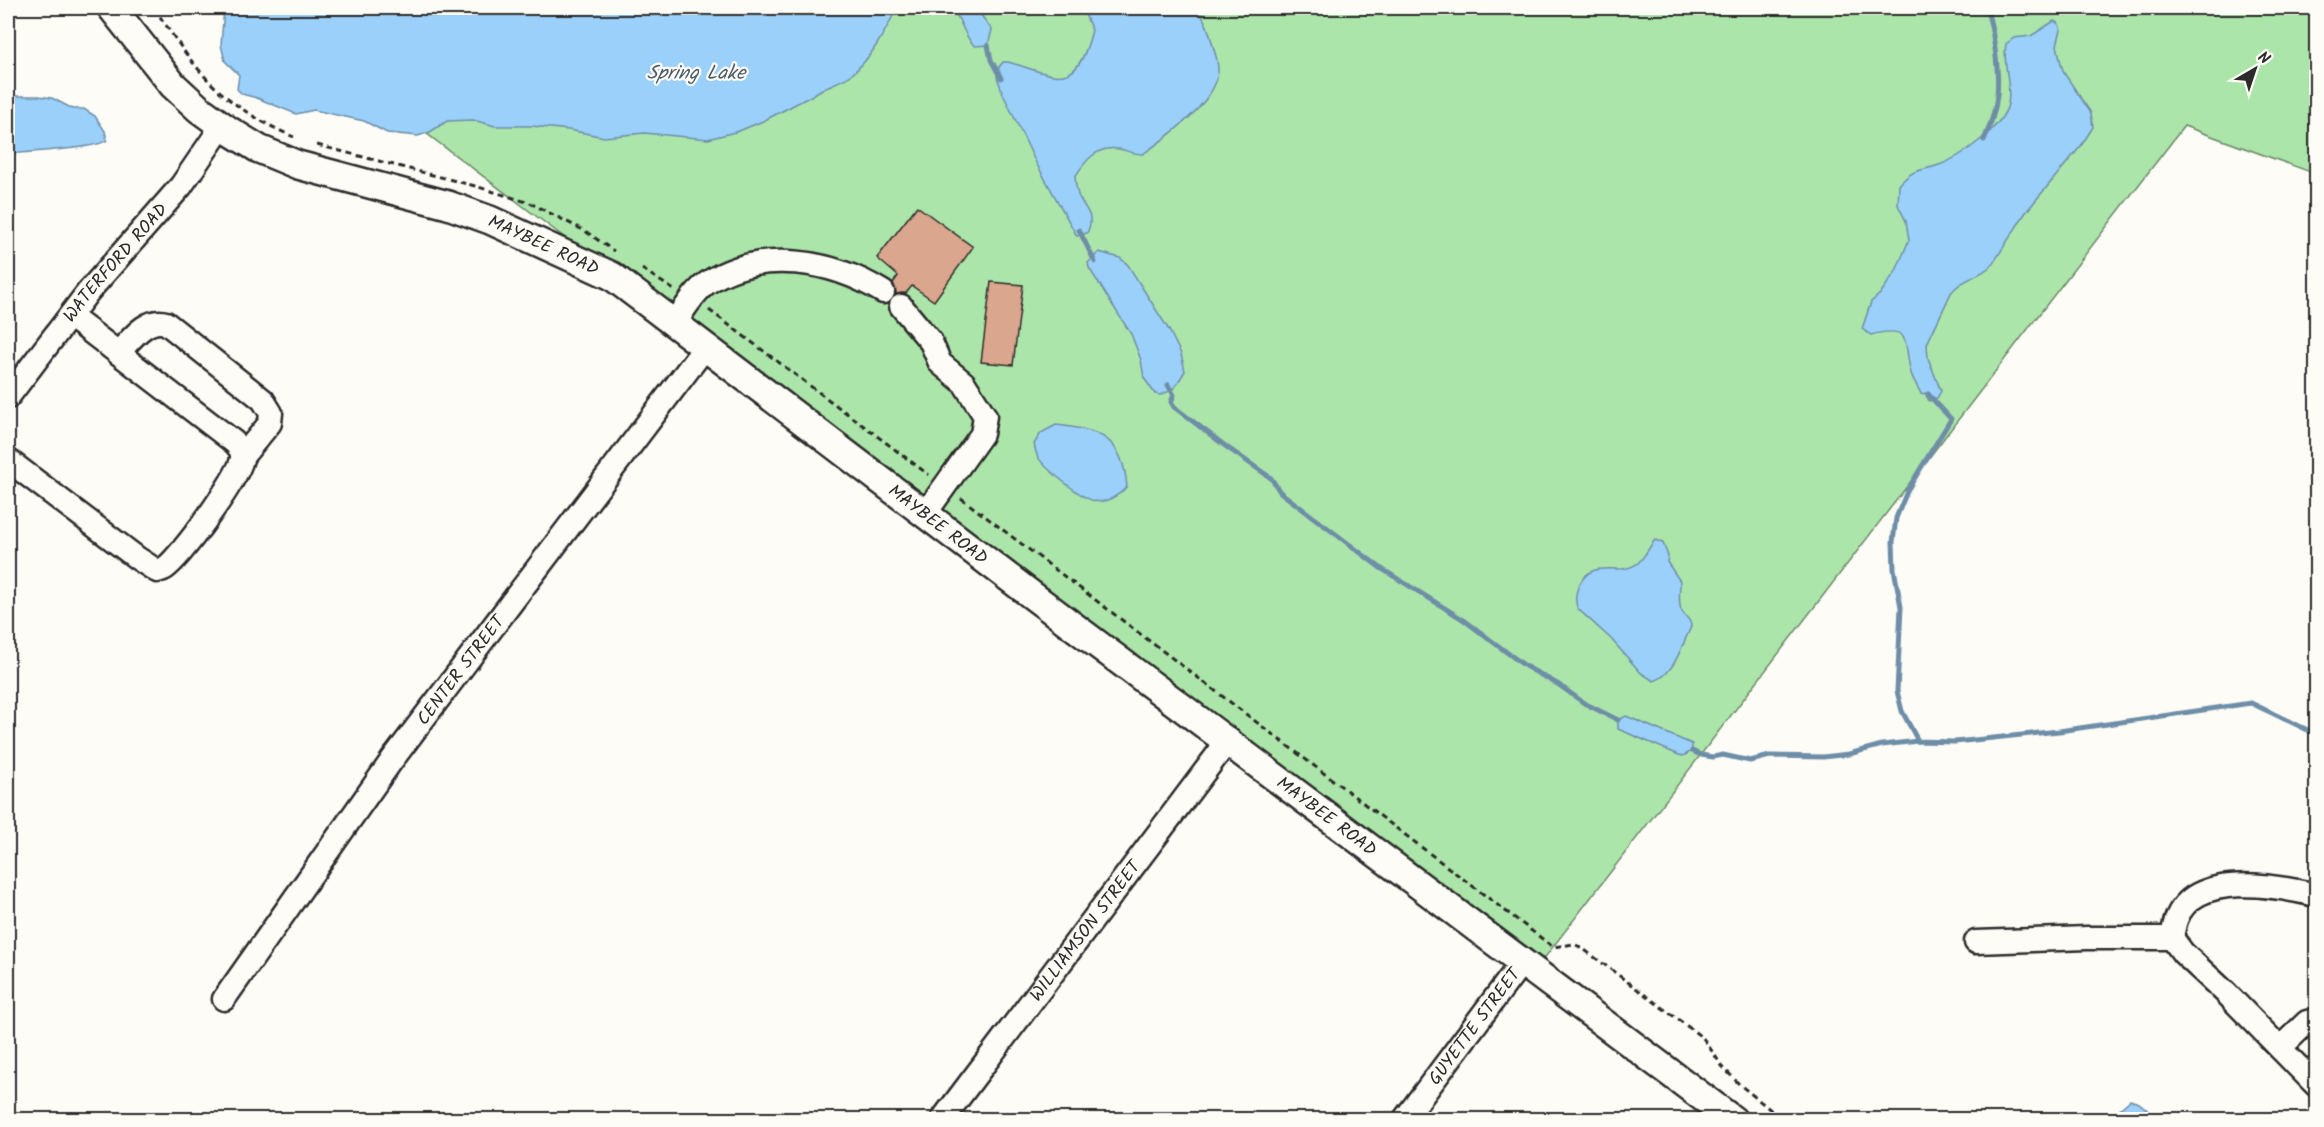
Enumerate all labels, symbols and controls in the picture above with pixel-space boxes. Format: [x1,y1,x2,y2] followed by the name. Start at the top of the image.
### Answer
[2225,39,2285,99] north arrow
[2252,46,2275,71] text: N
[647,58,747,90] water label: Spring Lake
[57,197,176,329] street label: WATERFORD ROAD
[483,208,604,284] street label: MAYBEE ROAD
[881,478,994,573] street label: MAYBEE ROAD
[410,609,514,732] street label: CENTER STREET
[1270,770,1383,865] street label: MAYBEE ROAD
[1023,854,1150,1008] street label: WILLIAMSON STREET
[1422,961,1530,1092] street label: GUYETTE STREET

